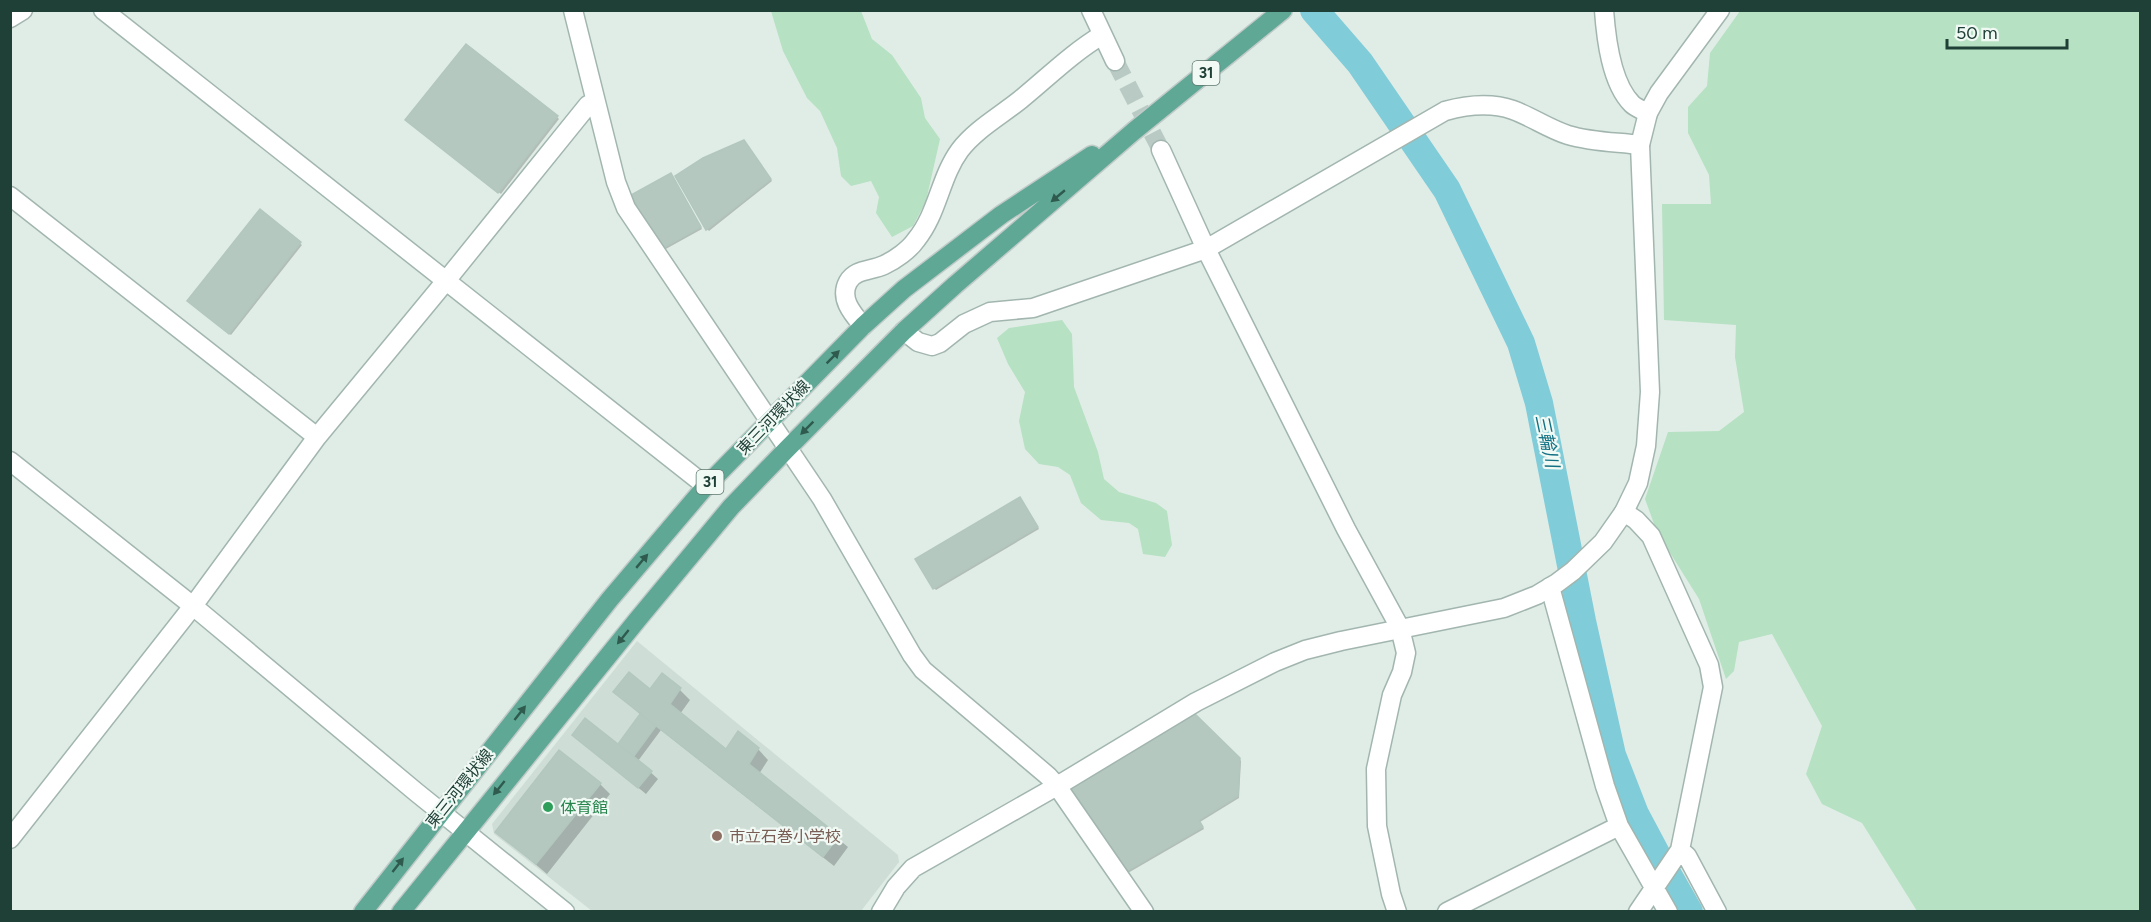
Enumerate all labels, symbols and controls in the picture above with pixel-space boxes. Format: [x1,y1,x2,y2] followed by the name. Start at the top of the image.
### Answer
[1947,12,2067,50] scale bar
[1956,22,1998,44] text: 50 m
[1192,61,1220,85] road number: 31
[1051,189,1066,202] one-way arrow
[825,351,839,365] one-way arrow
[733,376,814,458] street label: 東三河環状線
[1531,412,1564,472] water label: 三輪川
[800,421,814,436] one-way arrow
[696,470,724,494] road number: 31
[636,553,649,569] one-way arrow
[617,630,629,645] one-way arrow
[513,705,525,720] one-way arrow
[422,745,497,832] street label: 東三河環状線
[493,780,506,796] one-way arrow
[560,798,608,817] place label: 体育館
[541,800,555,814] marker: 体育館
[729,827,841,846] place label: 市立石巻小学校
[710,829,724,843] marker: 市立石巻小学校
[392,857,405,873] one-way arrow

